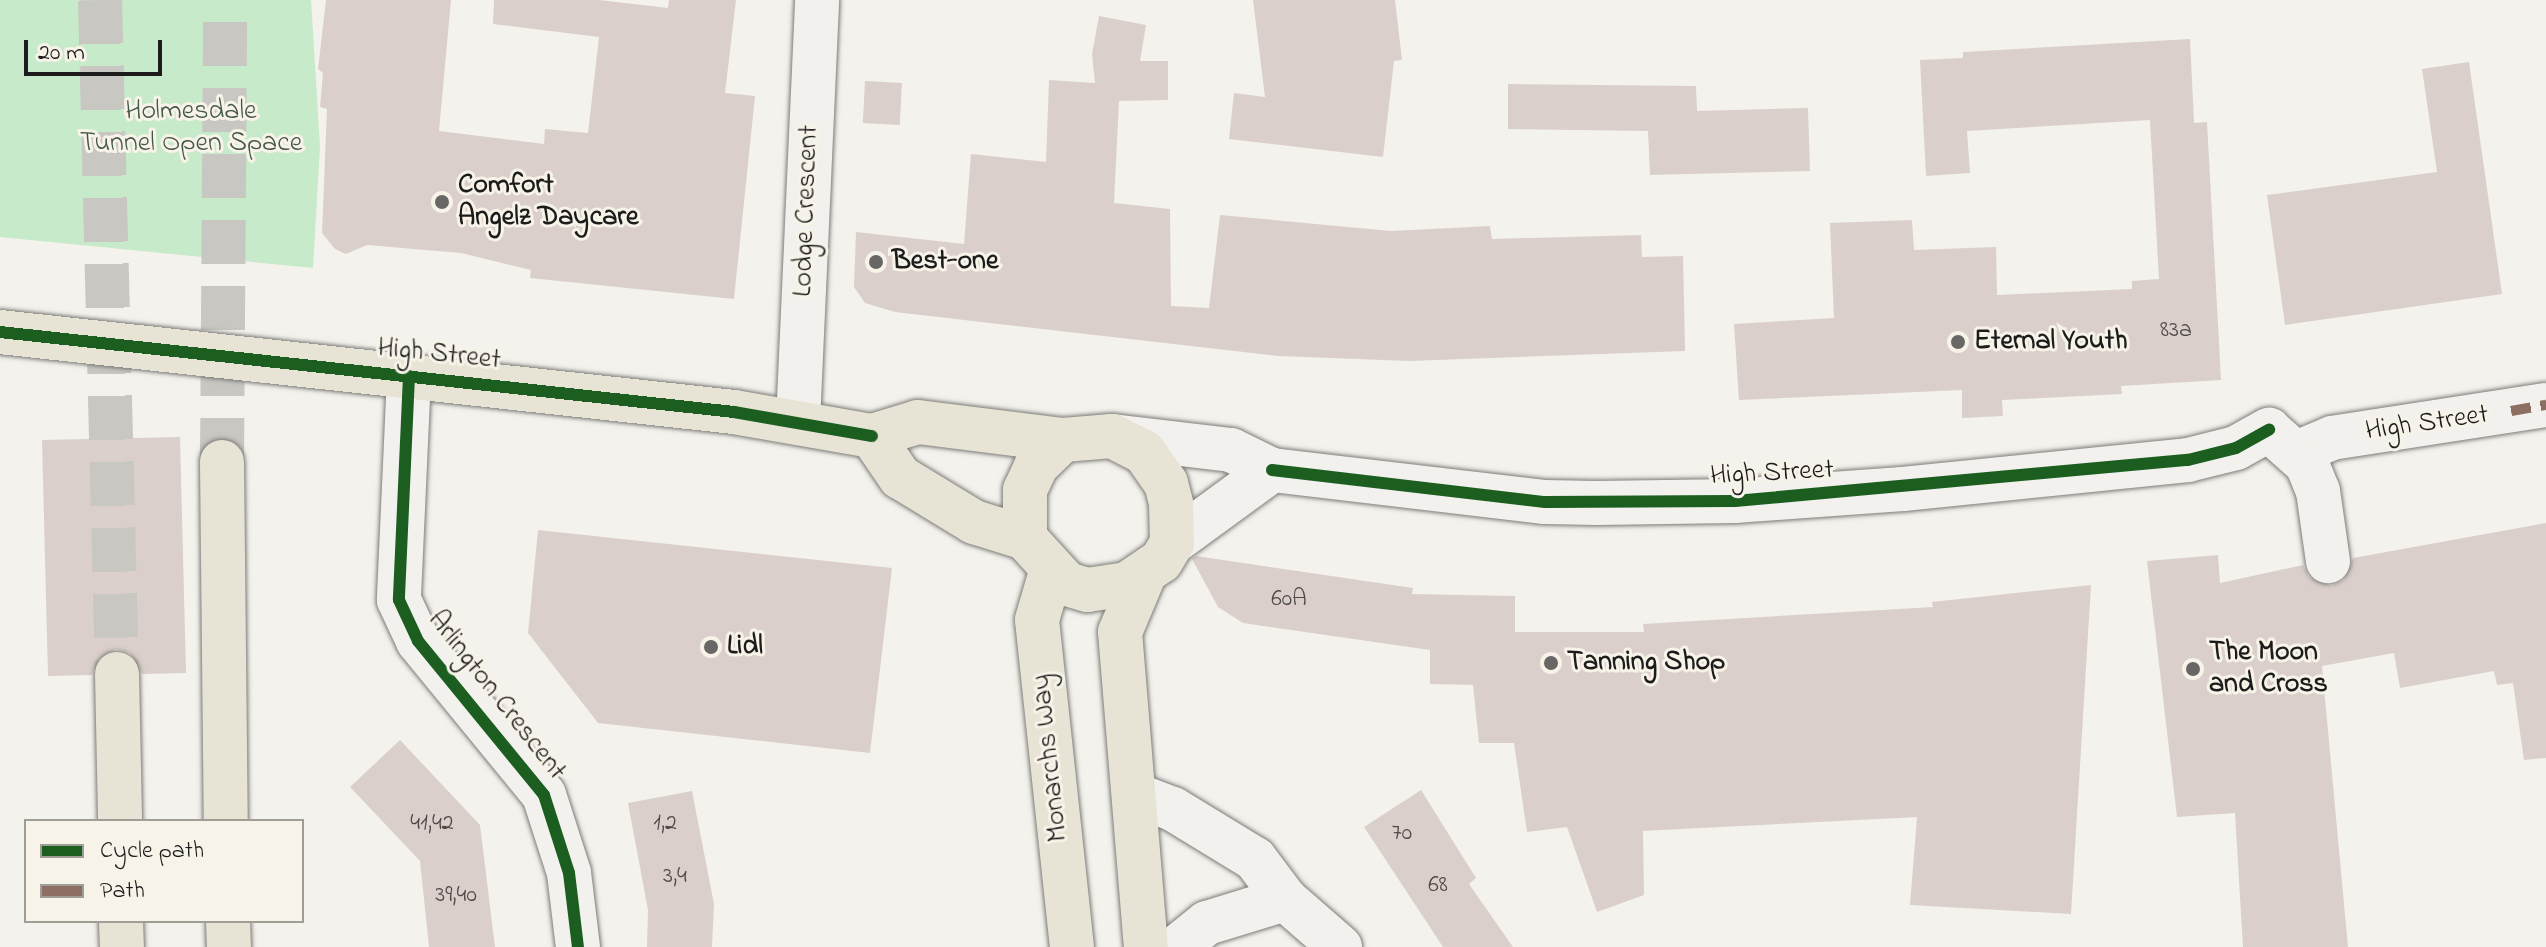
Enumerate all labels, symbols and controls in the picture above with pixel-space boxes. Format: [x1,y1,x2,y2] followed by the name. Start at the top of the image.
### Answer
[28,24,166,74] scale bar
[38,36,85,71] text: 20 m
[80,95,302,161] park label: Holmesdale Tunnel Open Space
[787,125,827,297] street label: Lodge Crescent
[458,169,638,235] place label: Comfort Angelz Daycare
[433,193,451,211] marker: Comfort Angelz Daycare
[892,245,998,279] place label: Best-one
[867,253,885,271] marker: Best-one
[2160,317,2192,345] house number: 83a
[1974,325,2127,359] place label: Eternal Youth
[376,332,502,378] street label: High Street
[1949,333,1967,351] marker: Eternal Youth
[2363,399,2491,449] street label: High Street
[1709,454,1835,494] street label: High Street
[1271,586,1307,614] house number: 60A
[419,605,573,787] street label: Arlington Crescent
[727,630,763,664] place label: Lidl
[2209,636,2328,702] place label: The Moon and Cross
[702,638,720,656] marker: Lidl
[1567,646,1725,680] place label: Tanning Shop
[1542,654,1560,672] marker: Tanning Shop
[2184,660,2202,678] marker: The Moon and Cross
[1025,672,1077,844] street label: Monarchs Way
[410,810,454,838] house number: 41,42
[653,810,677,838] house number: 1,2
[24,819,304,923] legend
[1392,820,1412,848] house number: 70
[100,834,204,869] text: Cycle path
[663,863,687,891] house number: 3,4
[1428,872,1448,900] house number: 68
[100,874,145,909] text: Path
[435,882,477,910] house number: 39,40

